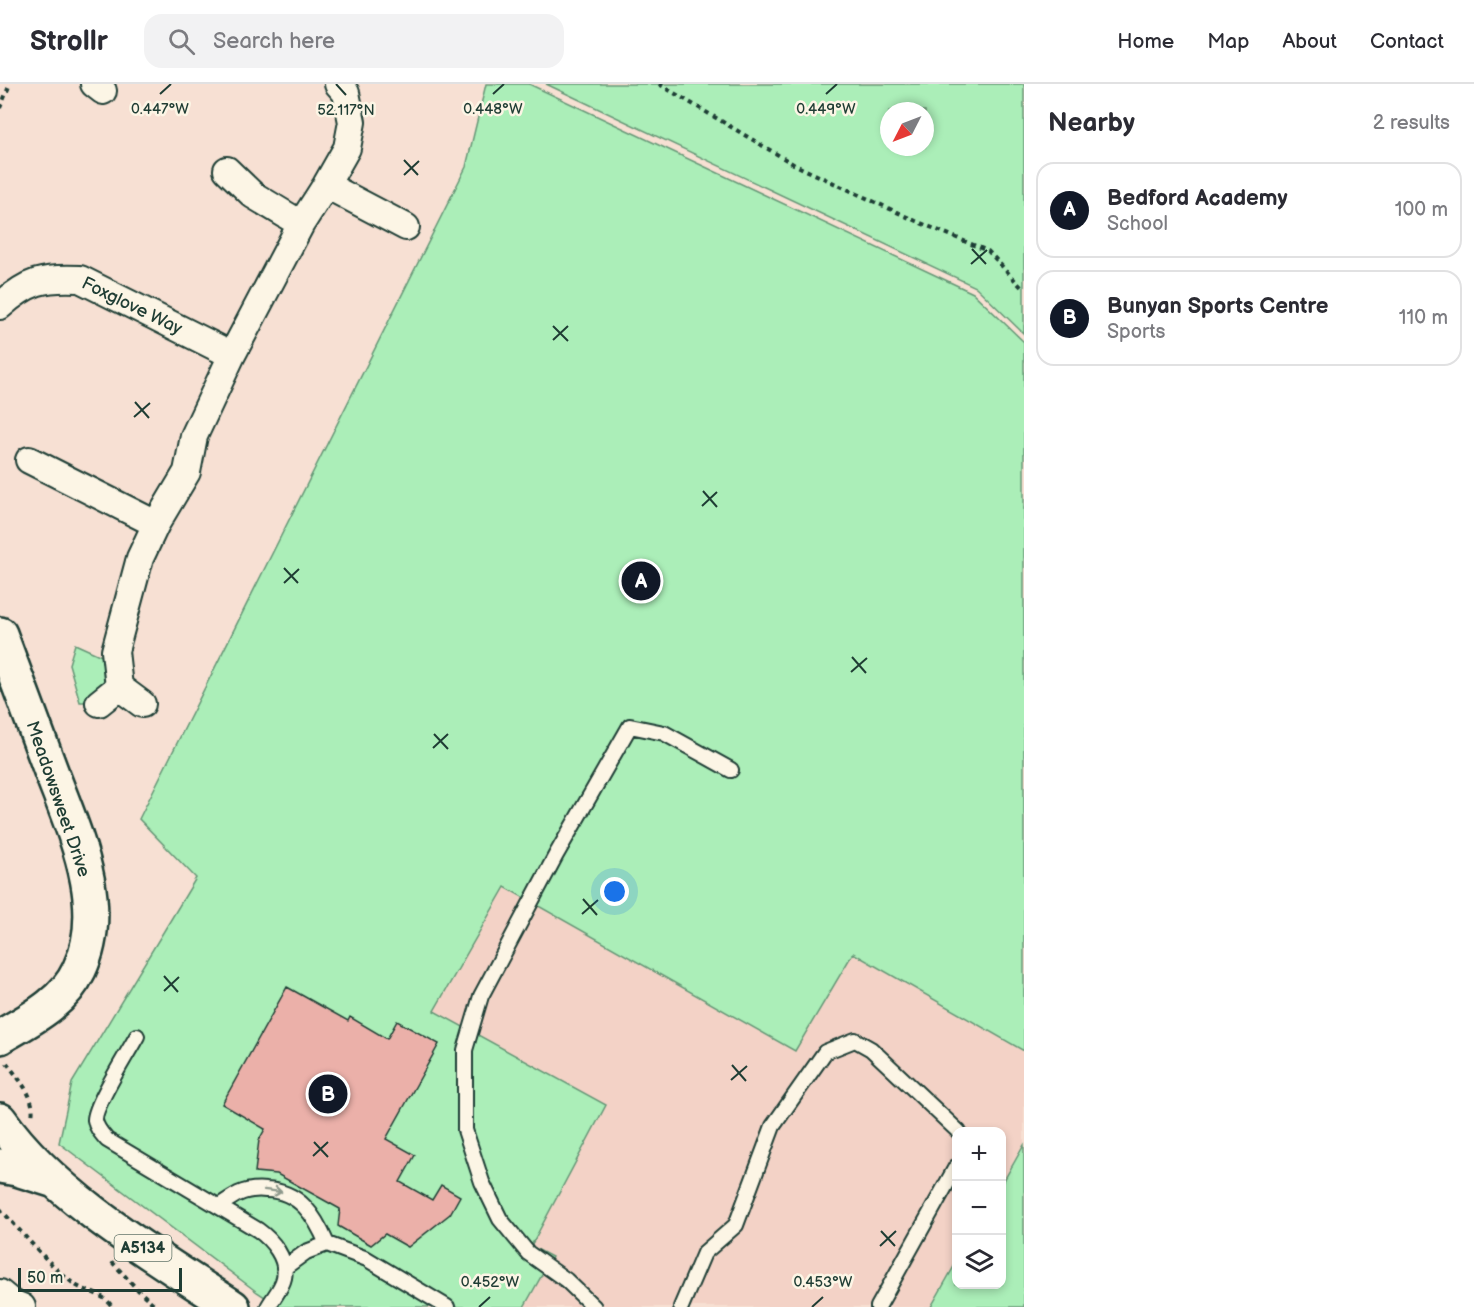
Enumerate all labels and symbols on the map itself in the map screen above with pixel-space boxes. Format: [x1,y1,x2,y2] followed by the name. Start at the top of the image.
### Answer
[131,100,189,119] text: 0.447°W
[463,100,523,119] text: 0.448°W
[796,100,856,119] text: 0.449°W
[317,101,375,120] text: 52.117°N
[880,102,934,156] north arrow
[78,273,186,340] street label: Foxglove Way
[622,558,660,604] pin: A
[21,718,95,880] street label: Meadowsweet Drive
[600,877,629,906] your location
[308,1072,348,1116] pin: B
[263,1185,282,1196] one-way arrow
[114,1235,172,1261] road number: A5134
[18,1265,182,1292] scale bar
[461,1273,520,1292] text: 0.452°W
[794,1273,853,1292] text: 0.453°W

